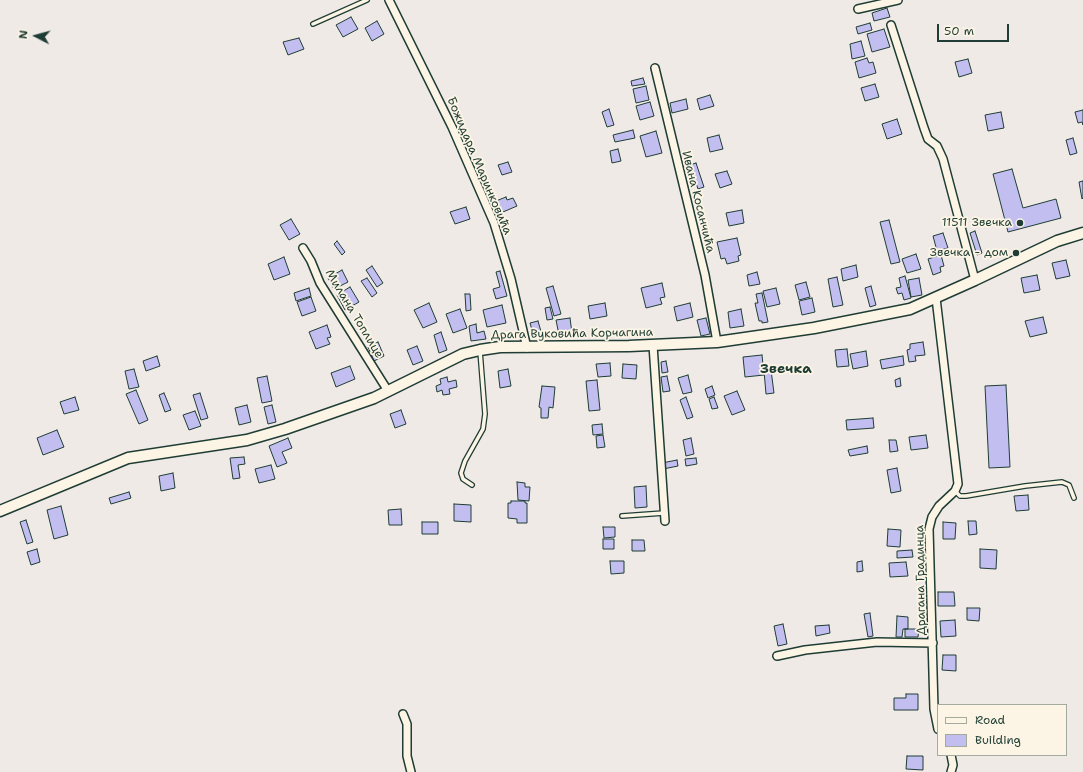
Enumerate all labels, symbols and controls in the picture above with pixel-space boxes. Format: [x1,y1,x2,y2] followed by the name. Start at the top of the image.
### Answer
[16,16,56,56] north arrow
[939,16,1011,42] scale bar
[944,23,974,39] text: 50 m
[16,30,31,40] text: N
[443,95,515,237] street label: Божидара Маринковића
[678,149,718,255] street label: Ивана Косанчића
[942,216,1012,230] place label: 11511 Звечка
[1015,218,1025,228] marker: 11511 Звечка
[930,246,1008,260] place label: Звечка - дом
[1011,248,1021,258] marker: Звечка - дом
[322,267,386,361] street label: Милана Топлице
[491,325,653,343] street label: Драга Вуковића Корчагина
[760,361,812,377] district label: Звечка
[913,525,929,635] street label: Драгана Градинца
[937,704,1067,756] legend
[975,712,1005,728] text: Road
[975,732,1021,748] text: Building

